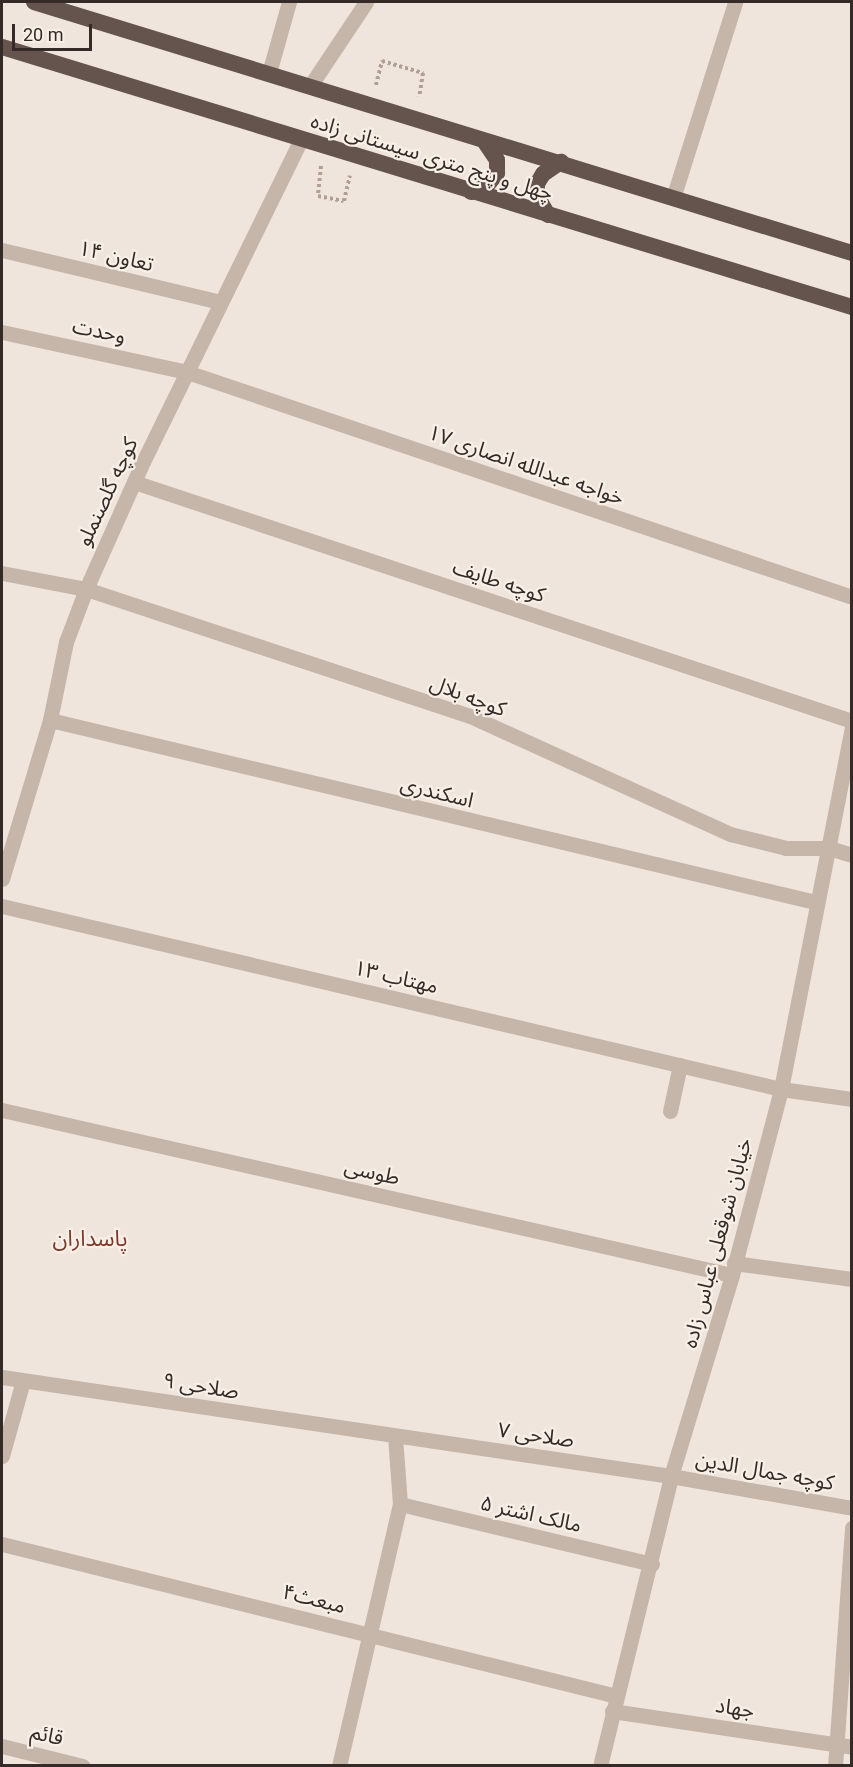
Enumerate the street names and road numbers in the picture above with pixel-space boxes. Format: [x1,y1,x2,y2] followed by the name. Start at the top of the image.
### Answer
[308,108,556,206] street label: چهل و پنج متری سیستانی زاده
[76,235,156,277] street label: تعاون ۱۴
[70,313,128,349] street label: وحدت
[425,420,627,510] street label: خواجه عبدالله انصاری ۱۷
[71,434,143,550] street label: کوچه گلصنملو
[449,554,549,608] street label: کوچه طایف
[427,670,509,722] street label: کوچه بلال
[398,771,476,813] street label: اسکندری
[351,955,441,999] street label: مهتاب ۱۳
[677,1135,757,1351] street label: خیابان شوقعلی عباس زاده
[342,1153,402,1191] street label: طوسی
[161,1368,241,1404] street label: صلاحی ۹
[496,1417,576,1453] street label: صلاحی ۷
[694,1446,836,1496] street label: کوچه جمال الدین
[478,1490,584,1538] street label: مالک اشتر ۵
[280,1579,348,1619] street label: مبعث۴
[714,1692,756,1724] street label: جهاد
[28,1719,66,1751] street label: قائم

